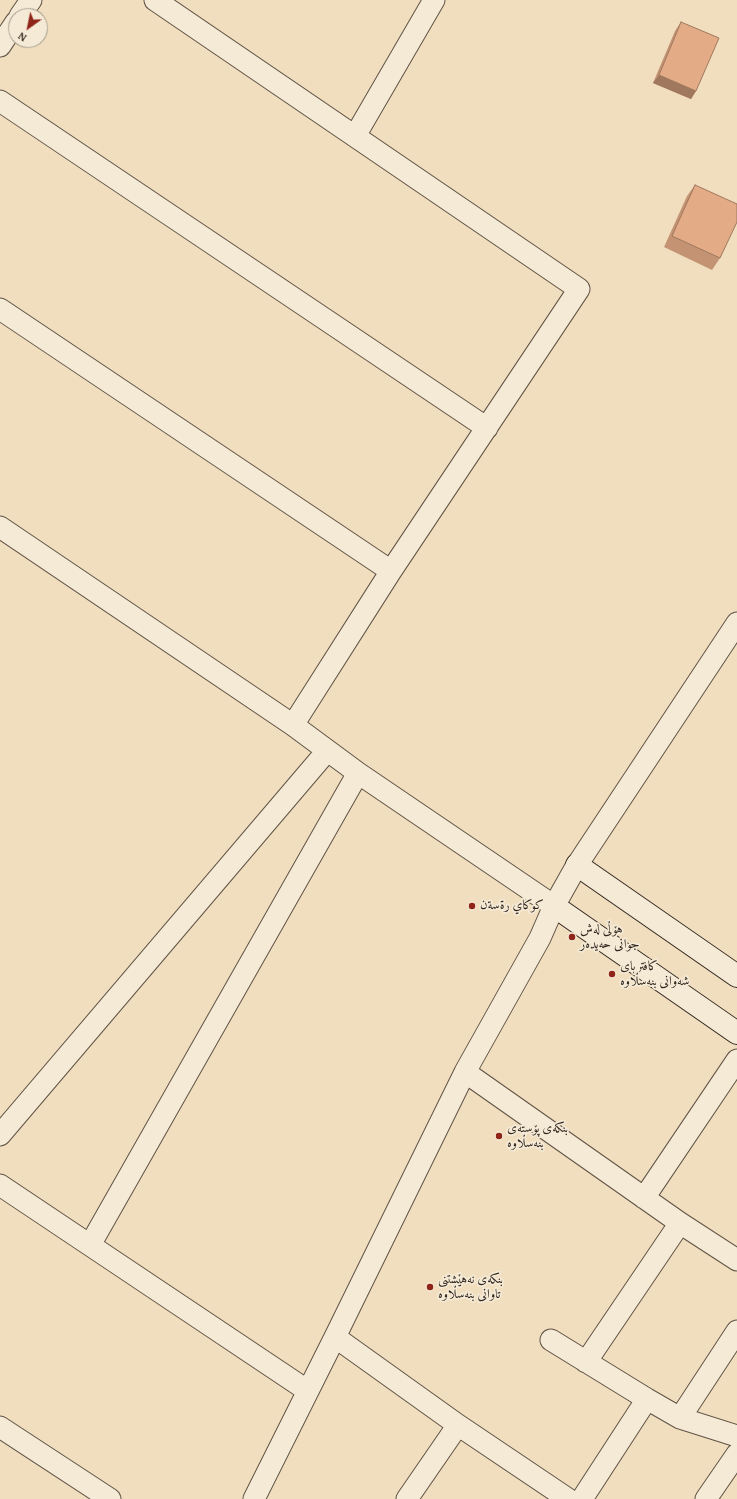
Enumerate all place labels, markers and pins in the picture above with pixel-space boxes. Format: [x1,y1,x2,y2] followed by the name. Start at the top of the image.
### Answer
[480,898,544,914] place label: كوكاي رةسةن
[467,901,477,911] marker: كوكاي رةسةن
[580,922,639,953] place label: هۆڵی لەش جوانی حەیدەر
[567,932,577,942] marker: هۆڵی لەش جوانی حەیدەر
[620,959,689,990] place label: کافتریای شەوانی بنەسڵاوە
[607,969,617,979] marker: کافتریای شەوانی بنەسڵاوە
[507,1121,568,1152] place label: بنكەی پۆستەی بنەسڵاوە
[494,1131,504,1141] marker: بنكەی پۆستەی بنەسڵاوە
[438,1272,503,1303] place label: بنكەی نەهێشتنی تاوانی بنەسڵاوە
[425,1282,435,1292] marker: بنكەی نەهێشتنی تاوانی بنەسڵاوە

